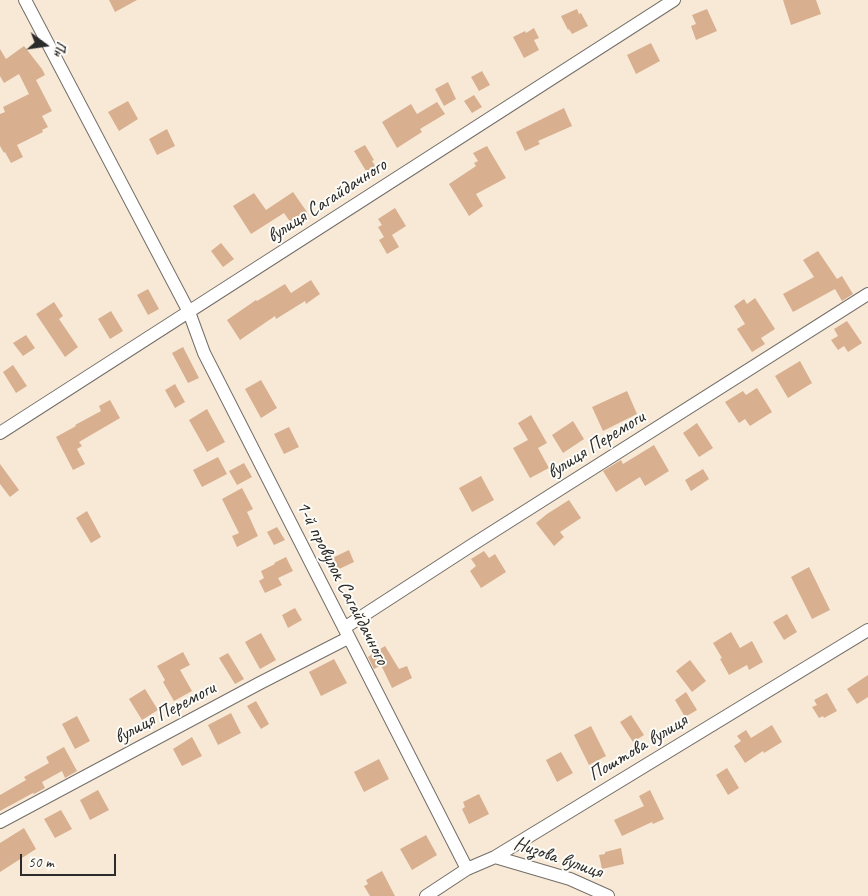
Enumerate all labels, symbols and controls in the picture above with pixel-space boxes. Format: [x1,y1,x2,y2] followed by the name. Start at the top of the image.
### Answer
[20,20,70,70] north arrow
[50,40,70,58] text: Пн
[263,153,391,249] street label: вулиця Сагайдачного
[542,405,650,485] street label: вулиця Перемоги
[290,497,394,669] street label: 1-й провулок Сагайдачного
[110,676,220,750] street label: вулиця Перемоги
[584,709,692,787] street label: Поштова вулиця
[510,832,606,884] street label: Низова вулиця
[22,844,119,876] scale bar
[28,853,54,872] text: 50 m

